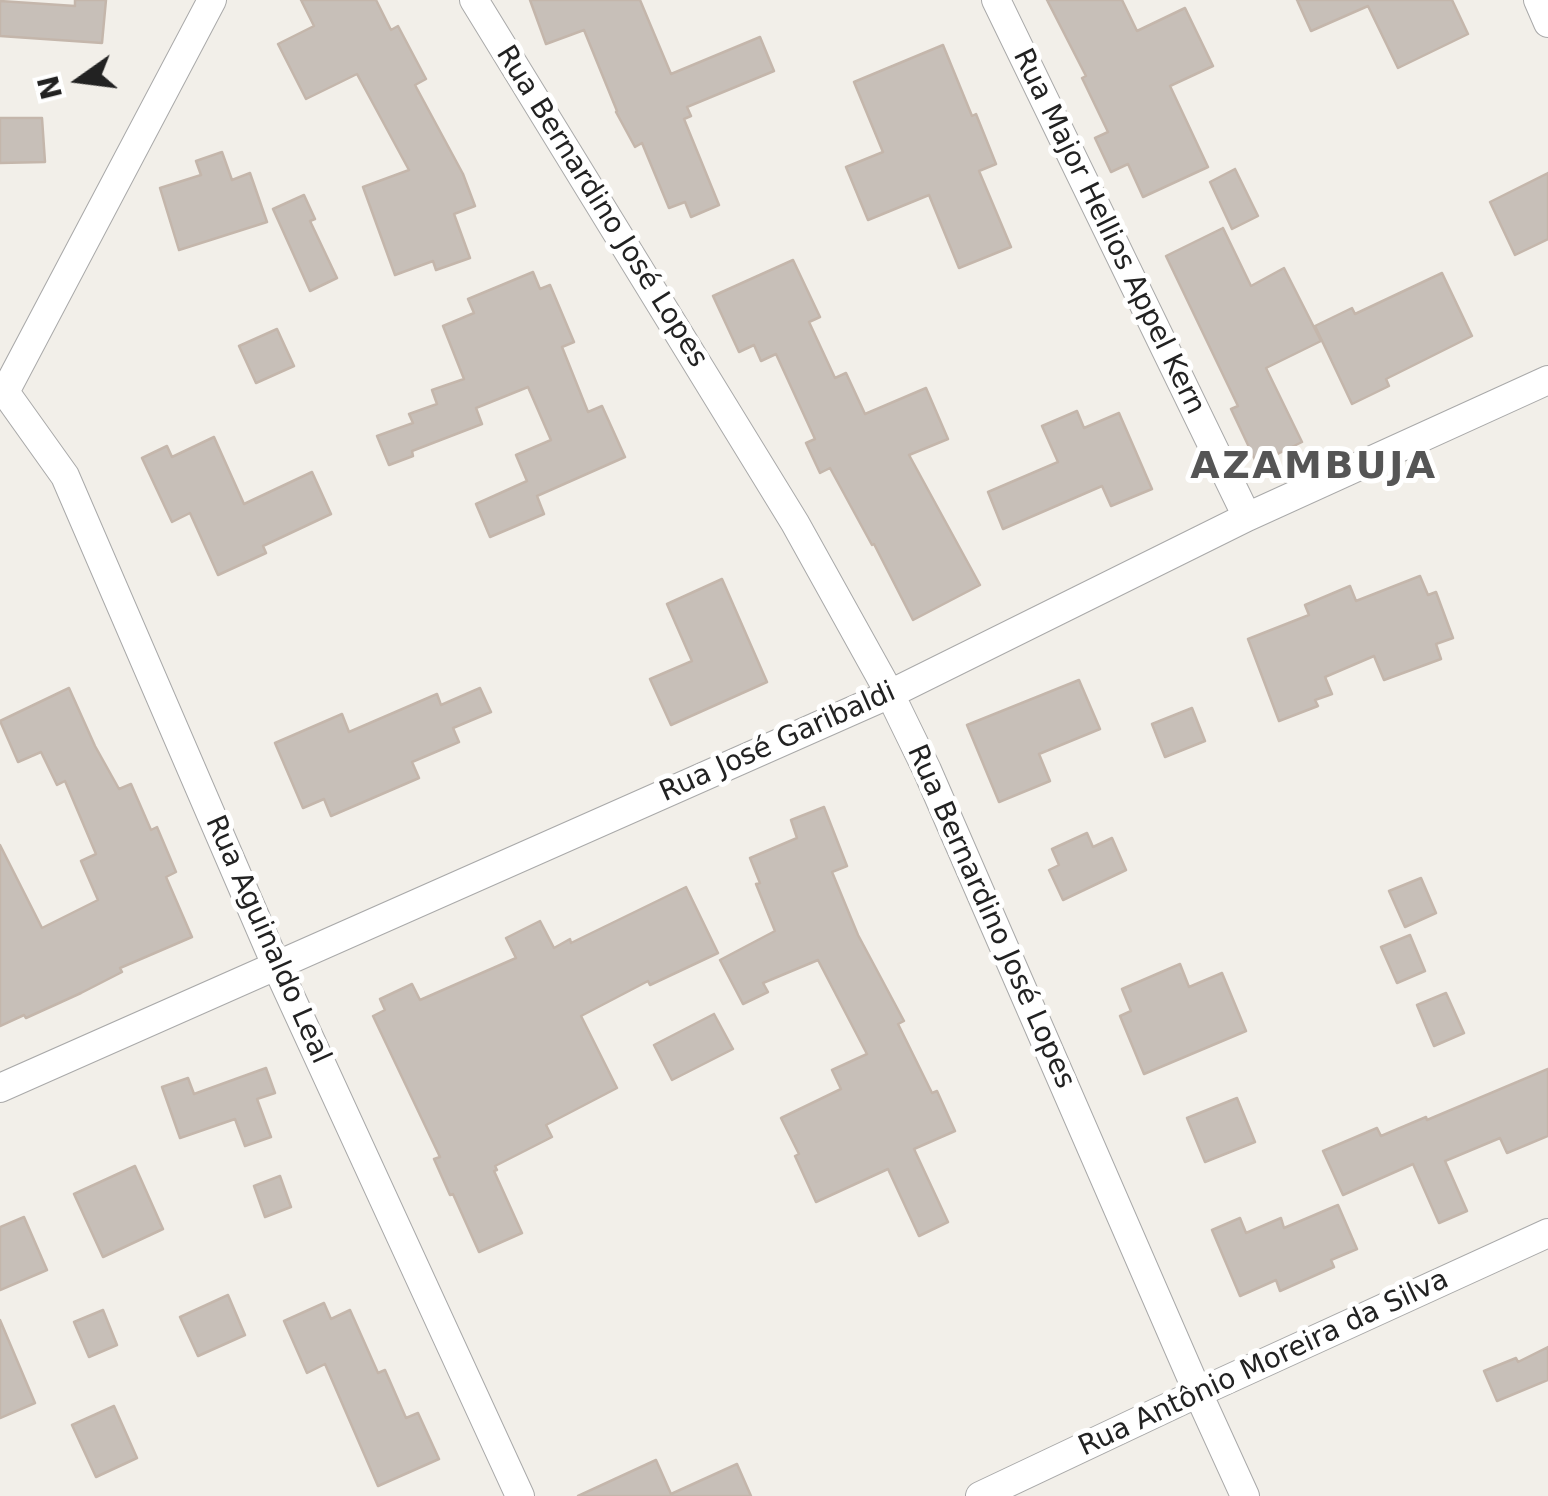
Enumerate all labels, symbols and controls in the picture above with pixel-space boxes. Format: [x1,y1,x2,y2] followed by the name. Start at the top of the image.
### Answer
[30,30,130,130] north arrow
[488,40,714,374] street label: Rua Bernardino José Lopes
[1005,44,1211,420] street label: Rua Major Hellios Appel Kern
[32,72,69,103] text: N
[1190,445,1438,491] district label: AZAMBUJA
[655,676,901,810] street label: Rua José Garibaldi
[899,740,1081,1094] street label: Rua Bernardino José Lopes
[197,811,337,1069] street label: Rua Aguinaldo Leal
[1074,1263,1454,1465] street label: Rua Antônio Moreira da Silva

